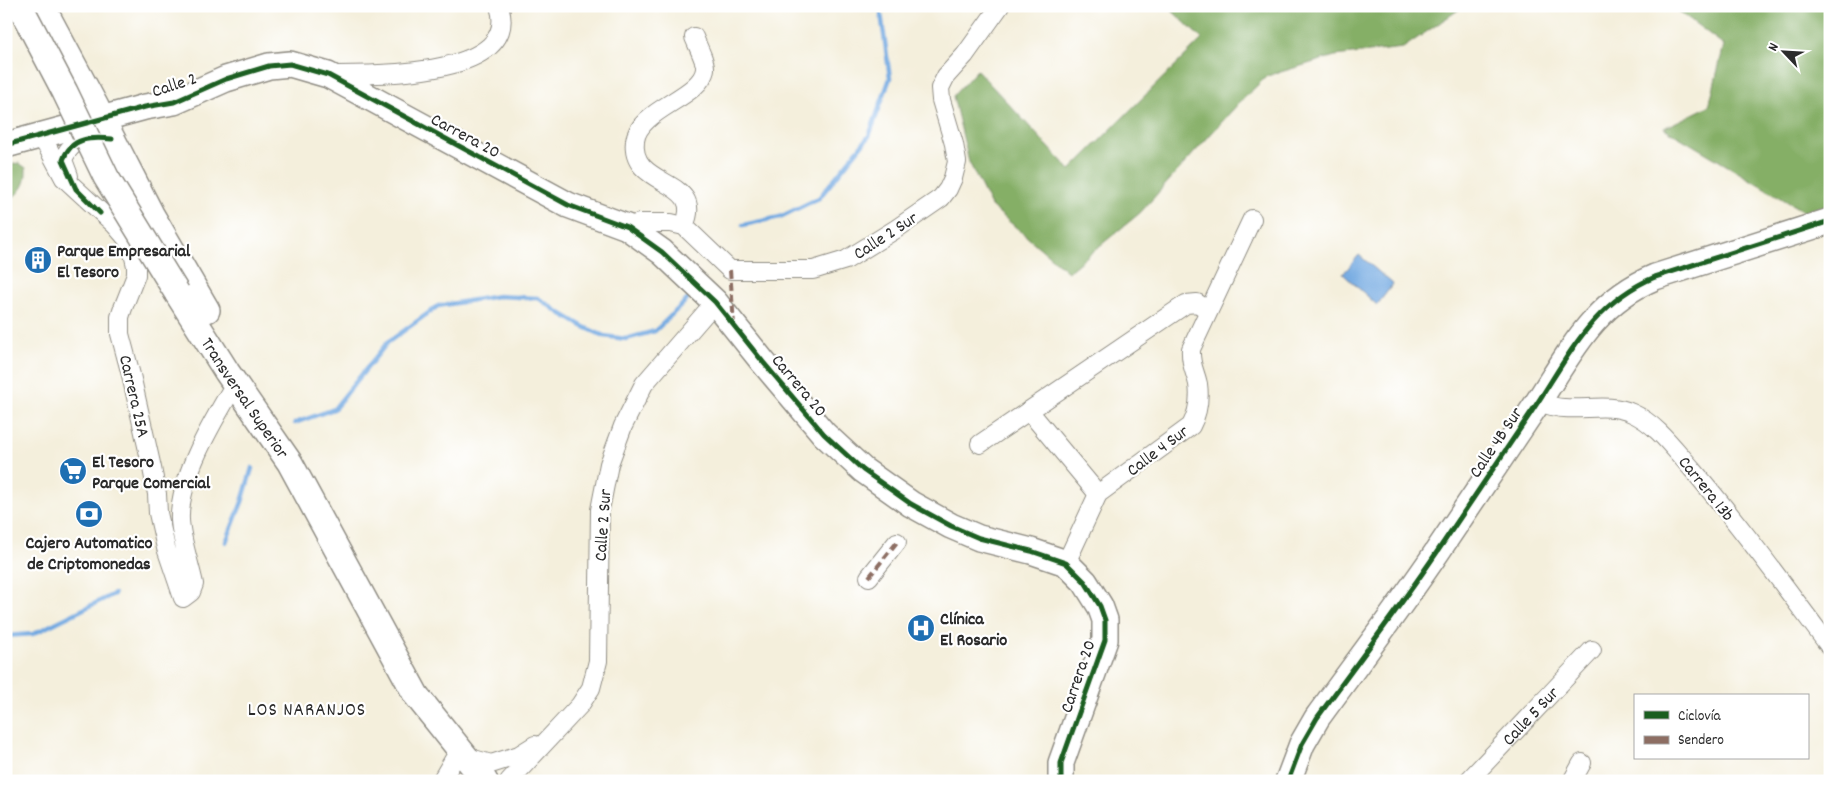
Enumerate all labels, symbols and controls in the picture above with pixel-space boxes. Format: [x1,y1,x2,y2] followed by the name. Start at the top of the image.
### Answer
[1758,28,1808,78] north arrow
[1764,40,1785,55] text: N
[149,67,200,105] street label: Calle 2
[426,108,504,166] street label: Carrera 20
[849,207,924,267] street label: Calle 2 Sur
[57,240,191,286] place label: Parque Empresarial El Tesoro
[23,245,53,275] building icon: Parque Empresarial El Tesoro
[193,334,294,465] street label: Transversal Superior
[764,350,832,424] street label: Carrera 20
[111,353,154,440] street label: Carrera 25A
[1464,403,1530,484] street label: Calle 4B Sur
[1122,420,1195,484] street label: Calle 4 Sur
[92,451,211,497] place label: El Tesoro Parque Comercial
[1671,452,1739,528] street label: Carrera 13b
[58,456,88,486] supermarket icon: El Tesoro Parque Comercial
[590,488,620,562] street label: Calle 2 Sur
[74,499,104,529] bank icon: Cajero Automatico de Criptomonedas
[25,532,153,578] place label: Cajero Automatico de Criptomonedas
[940,608,1007,654] place label: Clínica El Rosario
[906,613,936,643] hospital icon: Clínica El Rosario
[1055,637,1103,717] street label: Carrera 20
[1498,682,1566,752] street label: Calle 5 Sur
[1634,694,1808,760] legend
[248,698,366,725] district label: LOS NARANJOS
[1678,706,1721,728] text: Ciclovía
[1678,730,1724,752] text: Sendero

